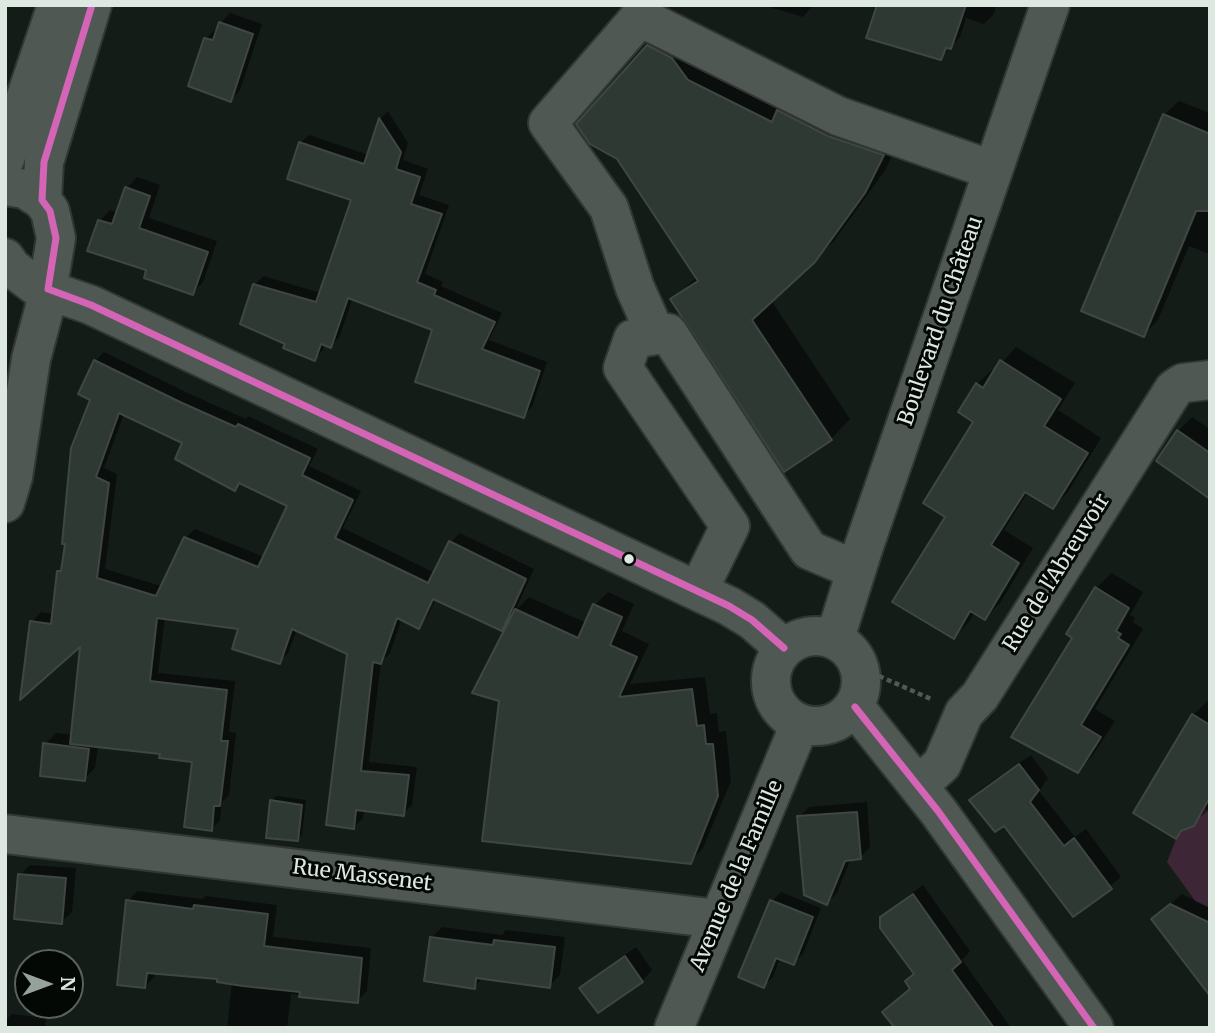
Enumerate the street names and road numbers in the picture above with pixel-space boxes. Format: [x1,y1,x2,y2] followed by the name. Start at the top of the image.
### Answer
[893,213,989,429] street label: Boulevard du Château
[998,489,1116,657] street label: Rue de l'Abreuvoir
[685,777,789,975] street label: Avenue de la Famille
[291,855,433,897] street label: Rue Massenet

